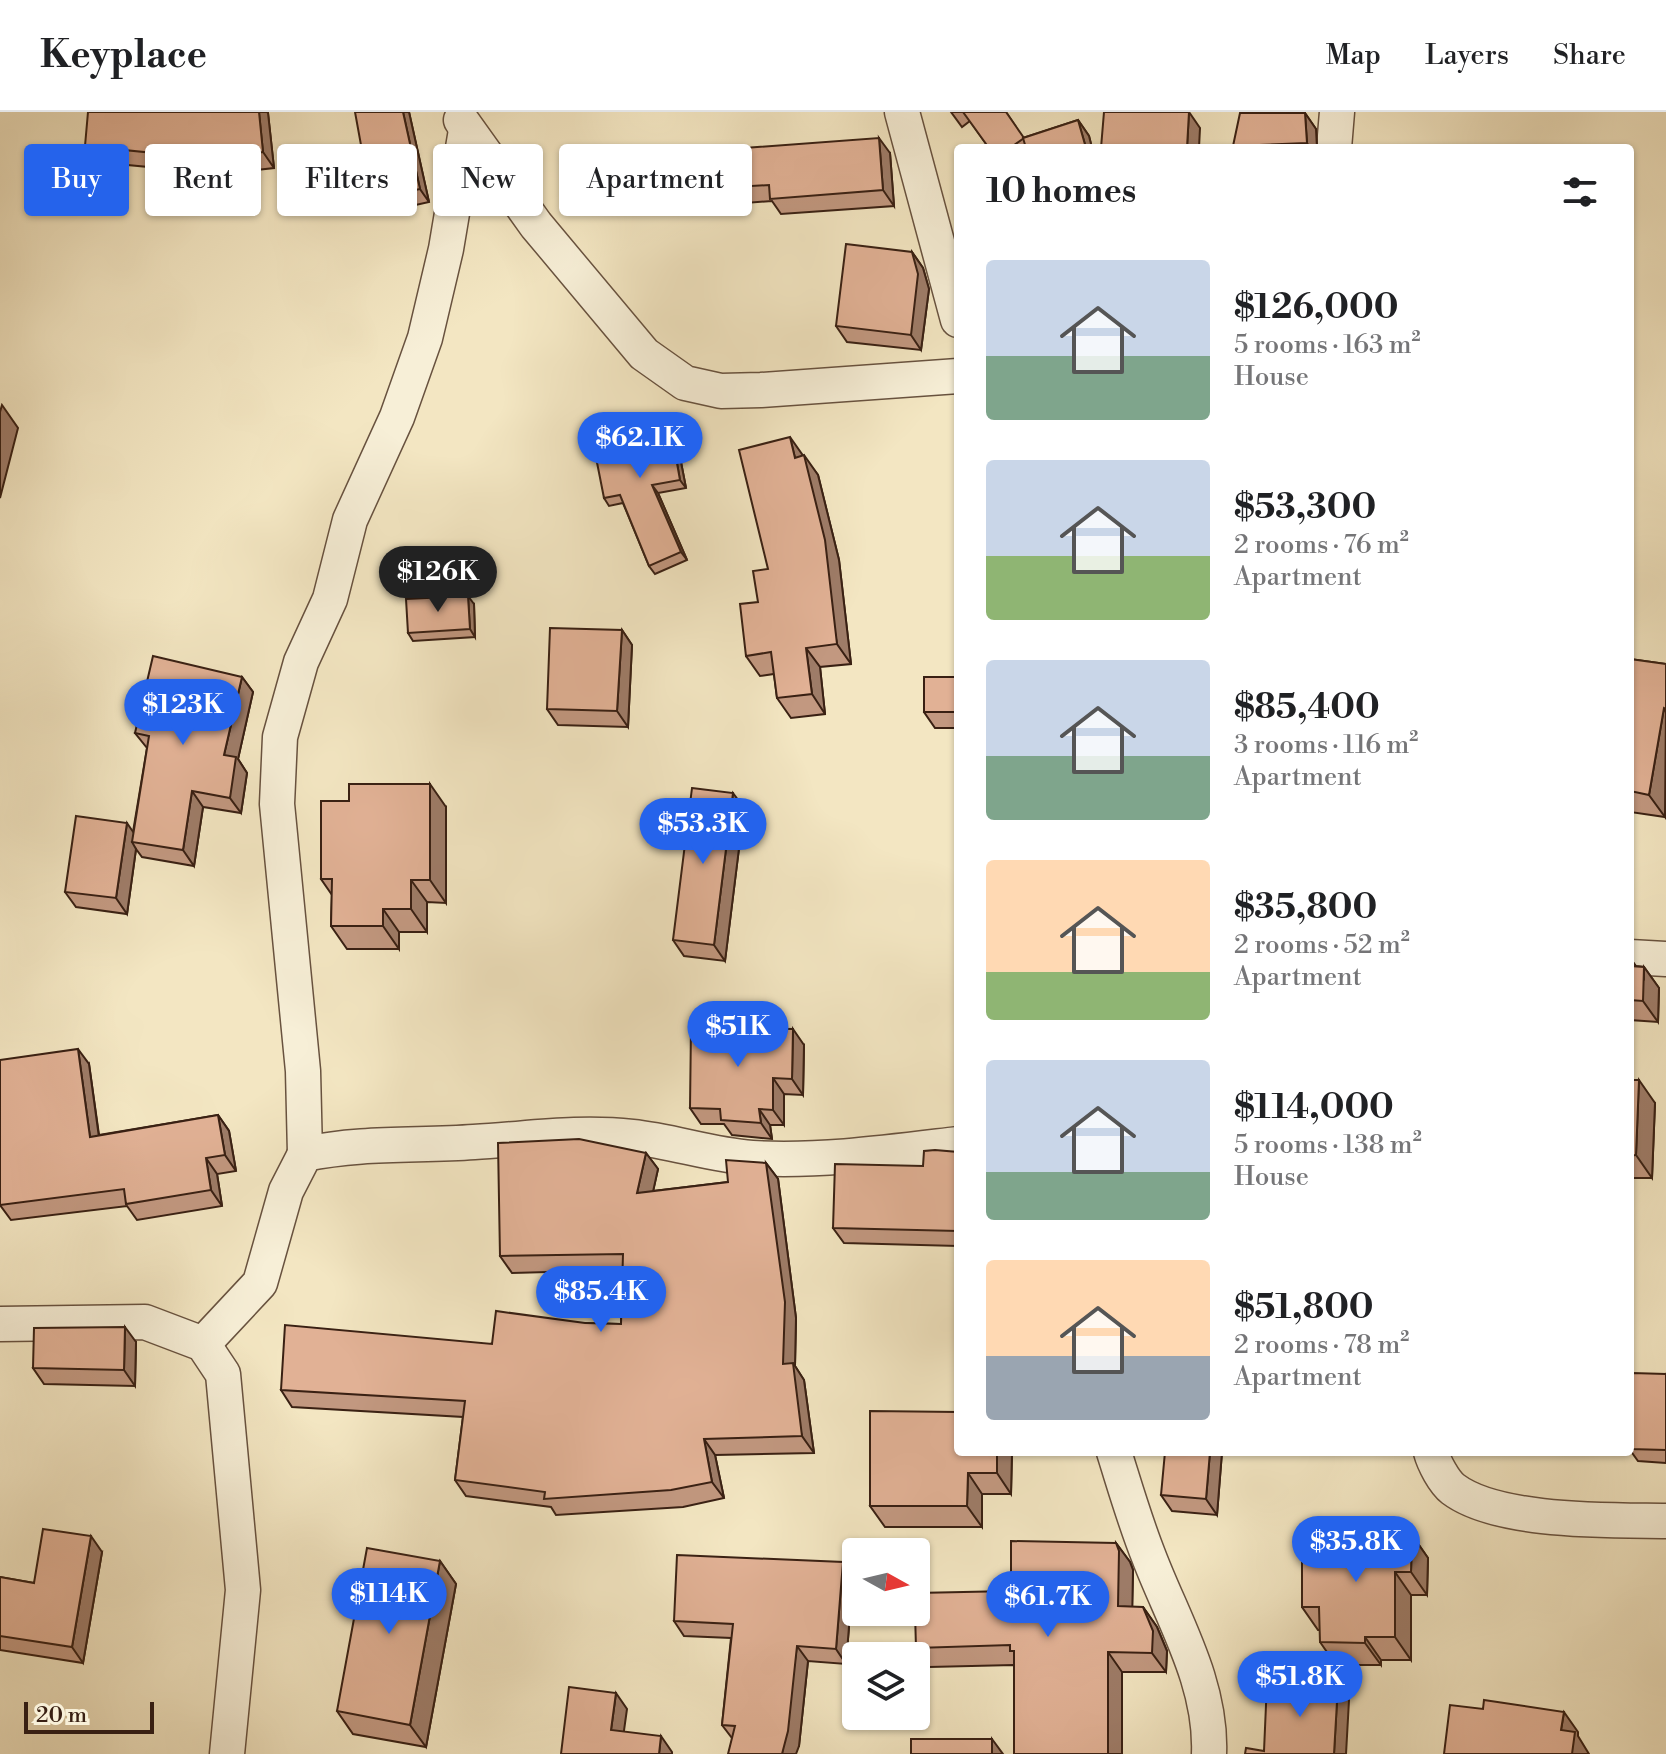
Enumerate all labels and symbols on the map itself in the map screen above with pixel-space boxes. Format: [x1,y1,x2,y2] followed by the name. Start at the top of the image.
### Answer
[575,412,705,480] pin: $62.1K
[382,546,494,614] pin: $126K
[127,679,239,747] pin: $123K
[638,798,768,866] pin: $53.3K
[691,1001,785,1069] pin: $51K
[536,1266,666,1334] pin: $85.4K
[1291,1516,1421,1584] pin: $35.8K
[842,1538,930,1626] north arrow
[333,1568,445,1636] pin: $114K
[983,1571,1113,1639] pin: $61.7K
[1235,1651,1365,1719] pin: $51.8K
[24,1698,154,1734] scale bar

